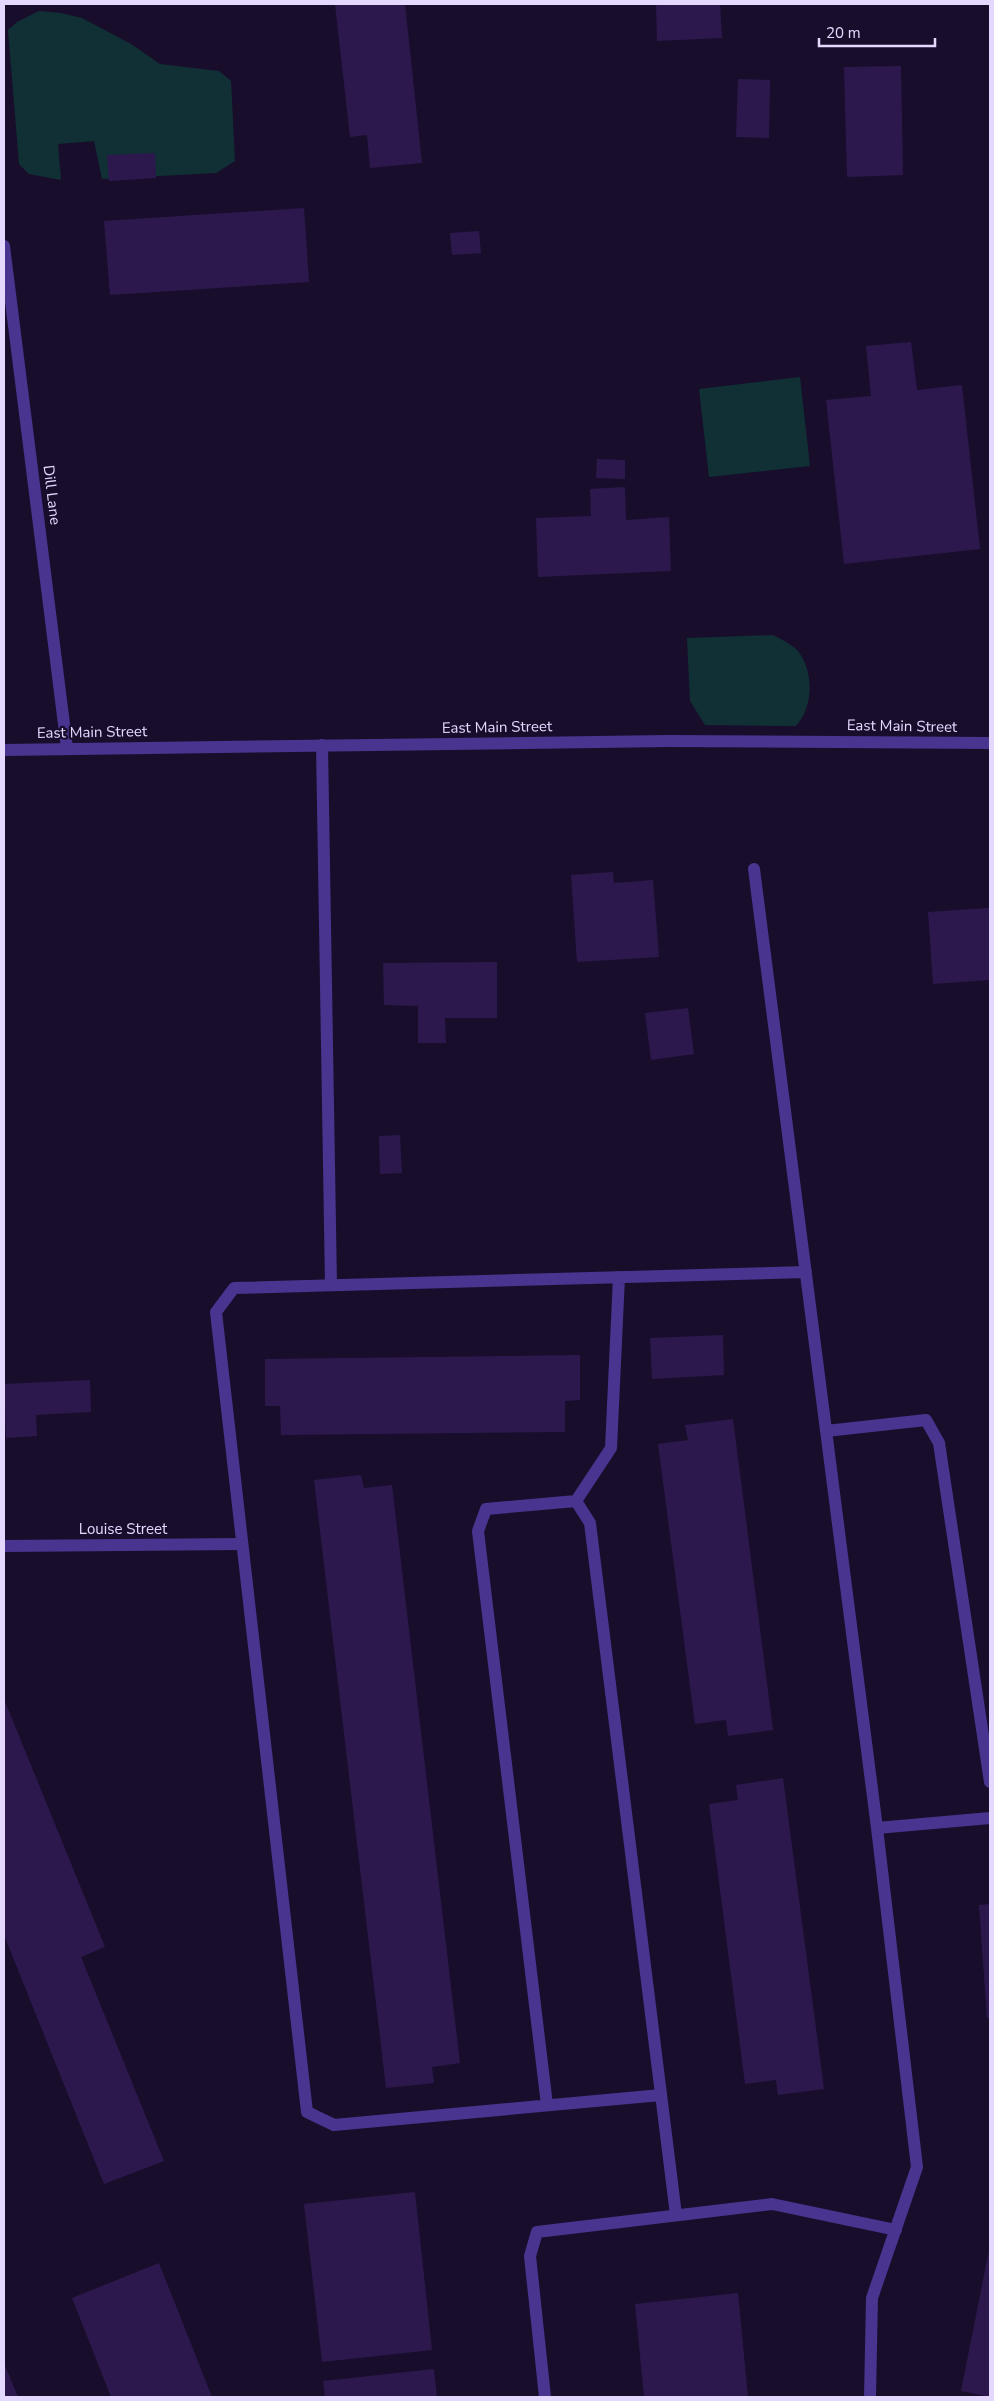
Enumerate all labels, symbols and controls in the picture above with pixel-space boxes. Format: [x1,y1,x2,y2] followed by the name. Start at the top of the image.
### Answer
[819,15,935,47] scale bar
[826,23,861,43] text: 20 m
[38,464,66,526] street label: Dill Lane
[847,715,958,737] street label: East Main Street
[442,716,553,738] street label: East Main Street
[37,721,148,743] street label: East Main Street
[79,1519,168,1539] street label: Louise Street

